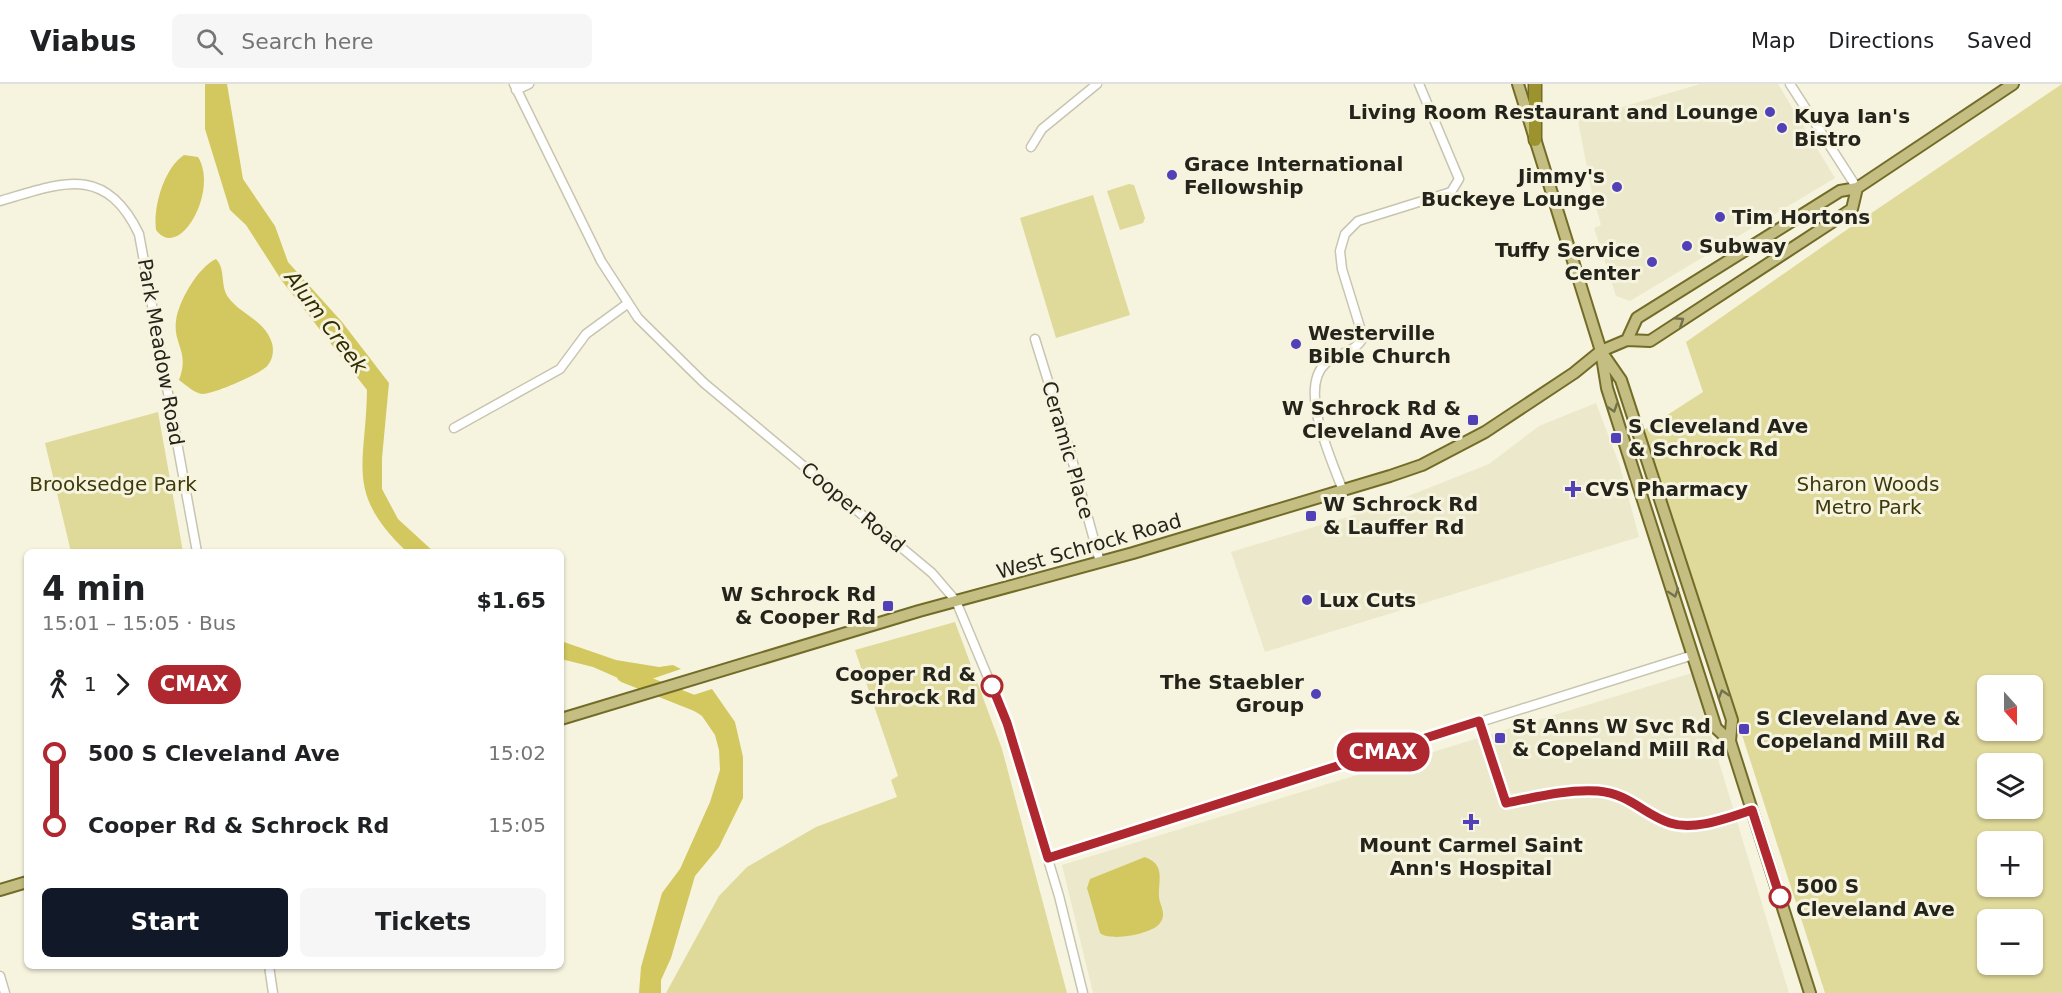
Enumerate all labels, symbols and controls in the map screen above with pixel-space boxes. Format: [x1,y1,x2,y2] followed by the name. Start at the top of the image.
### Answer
[172,14,592,68] search box
[30,25,136,58] text: Viabus
[193,25,226,58] icon: search
[241,29,373,54] text: Search here
[1751,29,1795,53] text: Map
[1828,29,1934,53] text: Directions
[1967,29,2032,53] text: Saved
[1348,100,1758,124] place label: Living Room Restaurant and Lounge
[1794,104,1910,151] place label: Kuya Ian's Bistro
[1763,105,1777,119] marker: Living Room Restaurant and Lounge
[1775,121,1789,135] marker: Kuya Ian's Bistro
[1184,152,1403,199] place label: Grace International Fellowship
[1421,164,1605,211] place label: Jimmy's Buckeye Lounge
[1165,168,1179,182] marker: Grace International Fellowship
[1610,180,1624,194] marker: Jimmy's Buckeye Lounge
[1732,205,1870,229] place label: Tim Hortons
[1713,210,1727,224] marker: Tim Hortons
[1699,234,1786,258] place label: Subway
[1495,238,1640,285] place label: Tuffy Service Center
[1680,239,1694,253] marker: Subway
[1645,255,1659,269] marker: Tuffy Service Center
[133,257,189,447] street label: Park Meadow Road
[279,264,373,379] water label: Alum Creek
[1674,317,1684,329] one-way arrow
[1308,321,1451,368] place label: Westerville Bible Church
[1289,337,1303,351] marker: Westerville Bible Church
[1037,378,1099,522] street label: Ceramic Place
[1282,396,1461,443] place label: W Schrock Rd & Cleveland Ave
[1606,402,1619,413] one-way arrow
[1466,413,1480,427] marker: W Schrock Rd & Cleveland Ave
[1628,414,1808,461] place label: S Cleveland Ave & Schrock Rd
[1609,431,1623,445] marker: S Cleveland Ave & Schrock Rd
[796,457,910,557] street label: Cooper Road
[29,472,197,496] park label: Brooksedge Park
[1797,472,1939,519] park label: Sharon Woods Metro Park
[1585,477,1748,501] place label: CVS Pharmacy
[1566,482,1580,496] marker: CVS Pharmacy
[1323,492,1478,539] place label: W Schrock Rd & Lauffer Rd
[994,508,1184,584] street label: West Schrock Road
[1304,509,1318,523] marker: W Schrock Rd & Lauffer Rd
[42,569,146,608] text: 4 min
[721,582,876,629] place label: W Schrock Rd & Cooper Rd
[1667,587,1679,598] one-way arrow
[476,588,546,613] text: $1.65
[1319,588,1416,612] place label: Lux Cuts
[1300,593,1314,607] marker: Lux Cuts
[881,599,895,613] marker: W Schrock Rd & Cooper Rd
[42,611,236,635] text: 15:01 – 15:05 · Bus
[835,662,976,709] place label: Cooper Rd & Schrock Rd
[42,668,75,701] icon: walk
[106,668,139,701] icon: forward
[1160,670,1304,717] place label: The Staebler Group
[84,672,97,696] text: 1
[160,672,229,696] text: CMAX
[981,675,1003,697] marker: Cooper Rd & Schrock Rd
[1977,675,2043,741] north arrow
[1977,675,2043,975] map controls
[1309,687,1323,701] marker: The Staebler Group
[1718,689,1730,700] one-way arrow
[1756,706,1961,753] place label: S Cleveland Ave & Copeland Mill Rd
[1512,714,1726,761] place label: St Anns W Svc Rd & Copeland Mill Rd
[1737,722,1751,736] marker: S Cleveland Ave & Copeland Mill Rd
[1493,731,1507,745] marker: St Anns W Svc Rd & Copeland Mill Rd
[1341,732,1425,772] line badge: CMAX
[1349,740,1417,764] text: CMAX
[88,741,340,766] text: 500 S Cleveland Ave
[488,741,546,765] text: 15:02
[1977,753,2043,819] button: layers
[88,813,389,838] text: Cooper Rd & Schrock Rd
[488,813,546,837] text: 15:05
[1462,813,1480,831] marker: Mount Carmel Saint Ann's Hospital
[1977,831,2043,897] button: +
[1359,833,1583,880] place label: Mount Carmel Saint Ann's Hospital
[1796,874,1955,921] place label: 500 S Cleveland Ave
[1769,886,1791,908] marker: 500 S Cleveland Ave
[42,888,288,957] button: Start
[300,888,546,957] button: Tickets
[1977,909,2043,975] button: −

